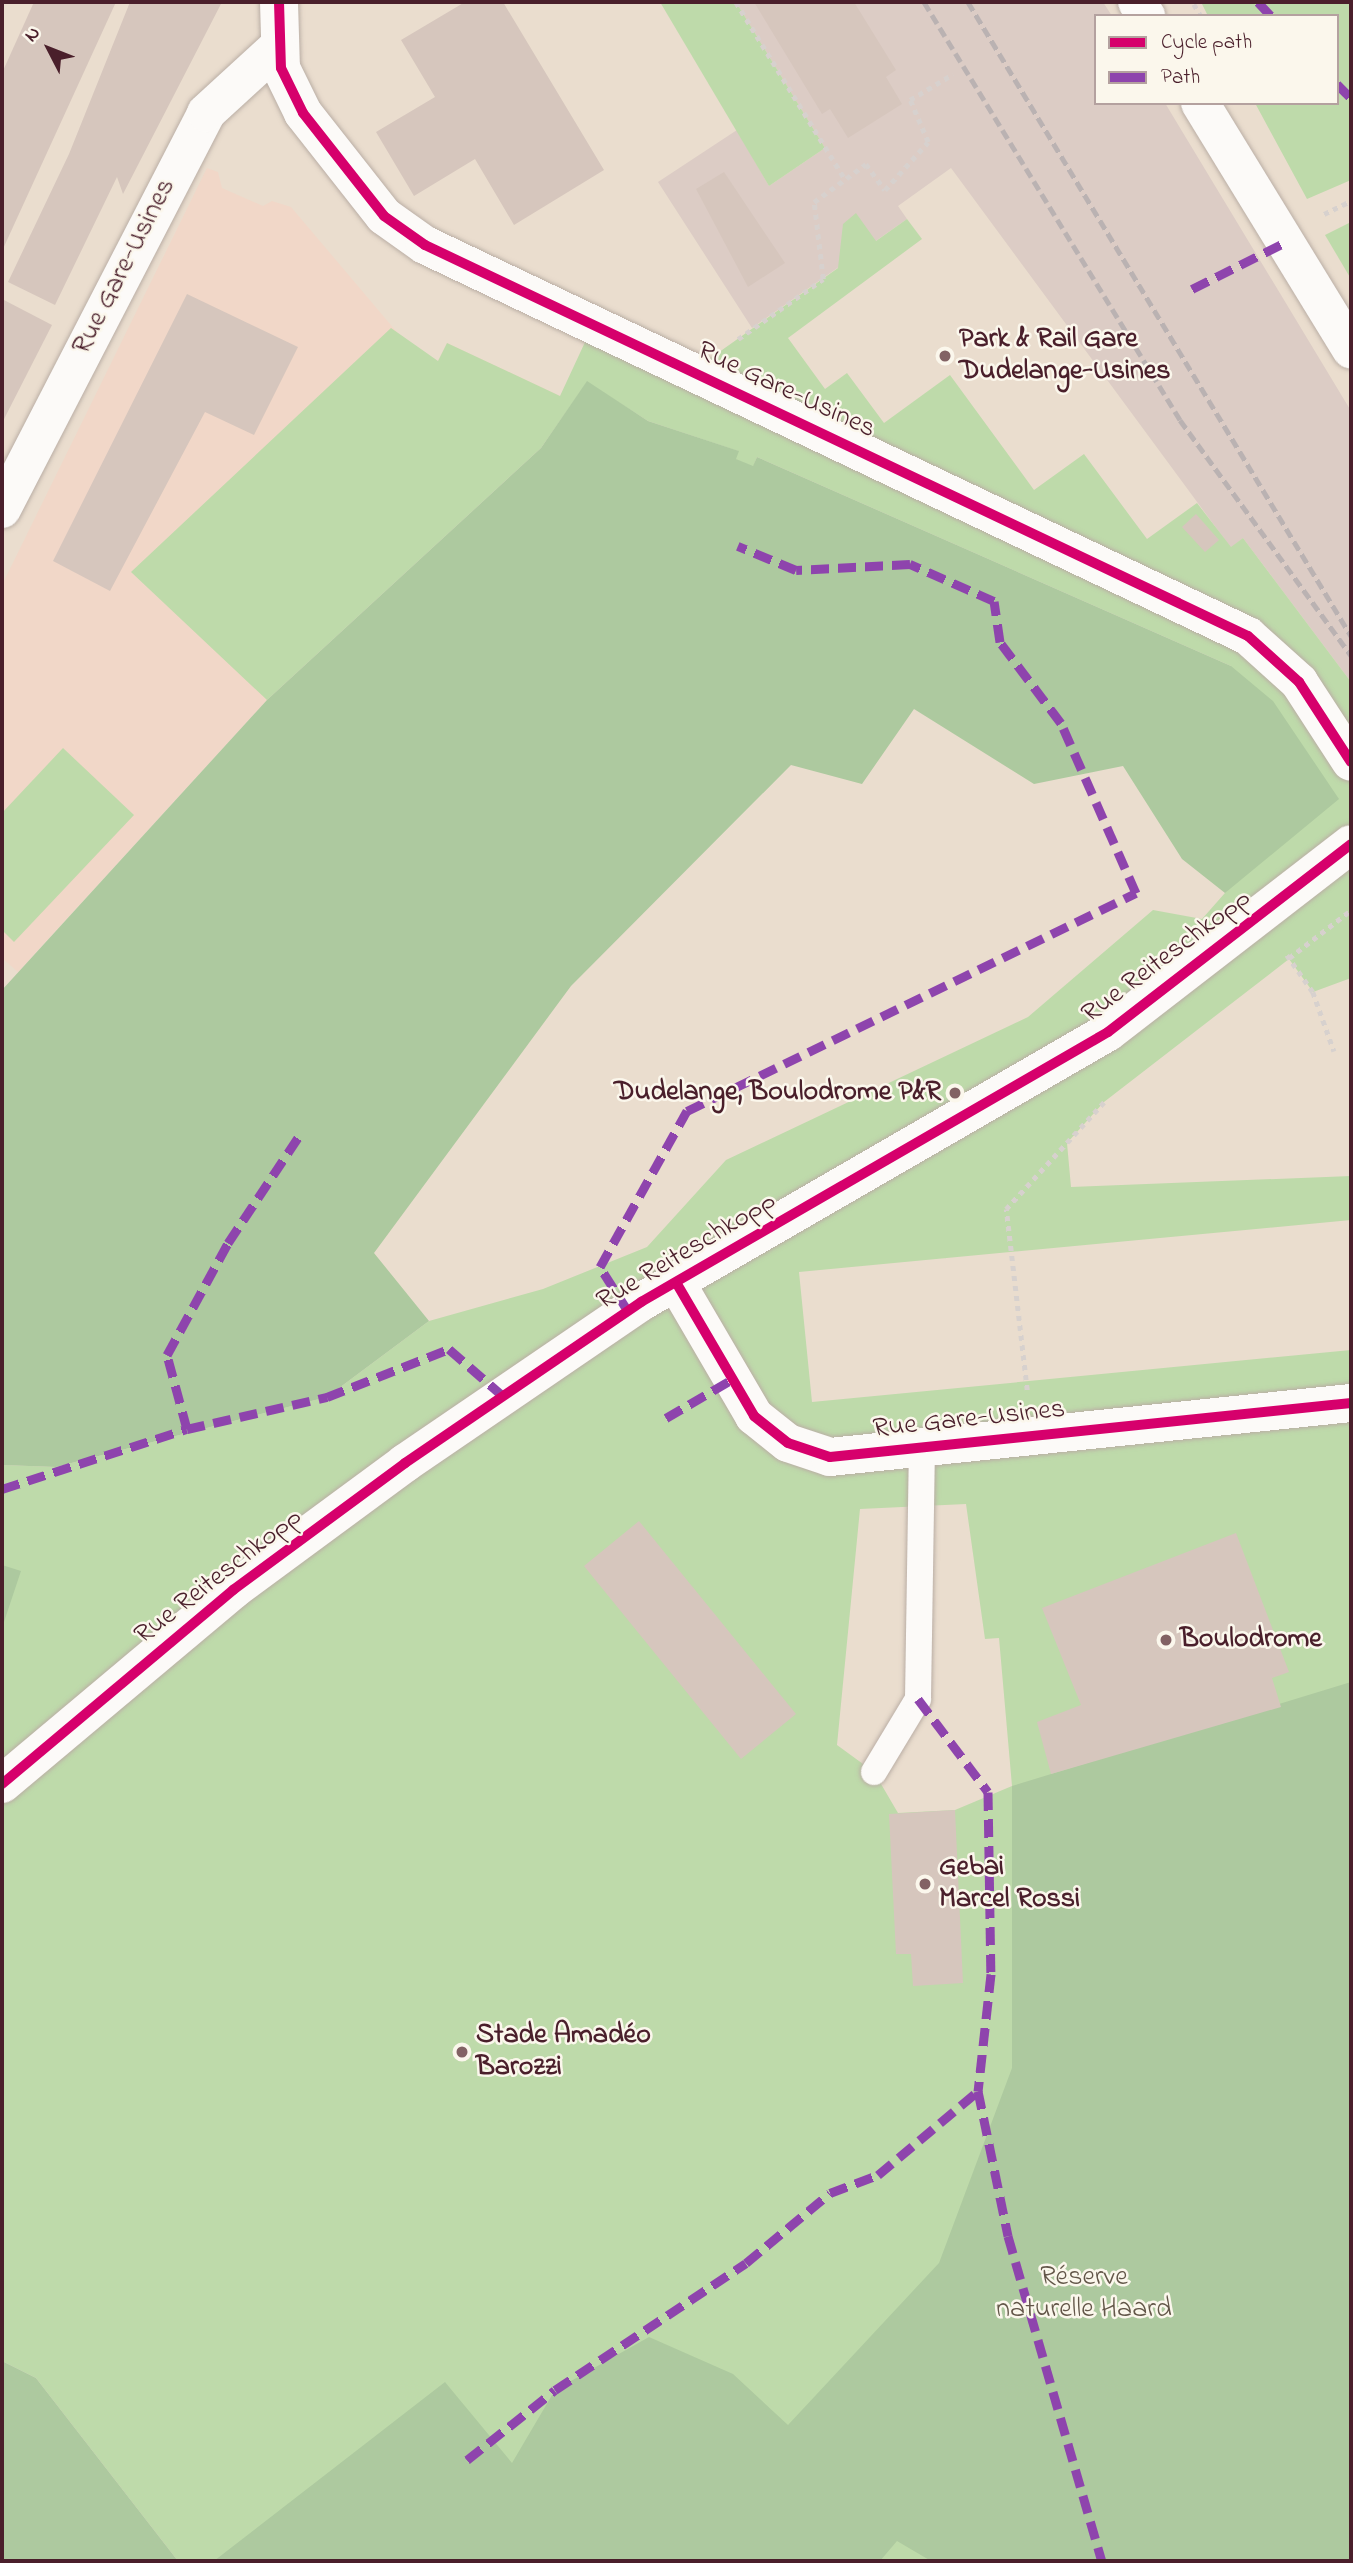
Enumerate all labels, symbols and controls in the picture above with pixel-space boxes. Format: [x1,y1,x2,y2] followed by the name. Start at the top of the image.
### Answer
[14,14,84,84] north arrow
[1094,14,1339,105] legend
[19,21,47,48] text: N
[1161,28,1252,58] text: Cycle path
[1161,63,1200,93] text: Path
[66,173,184,361] street label: Rue Gare-Usines
[959,323,1171,389] place label: Park & Rail Gare Dudelange-Usines
[691,335,881,447] street label: Rue Gare-Usines
[937,348,953,364] marker: Park & Rail Gare Dudelange-Usines
[1076,882,1258,1032] street label: Rue Reiteschkopp
[614,1076,941,1110] place label: Dudelange, Boulodrome P&R
[947,1085,963,1101] marker: Dudelange, Boulodrome P&R
[591,1185,783,1319] street label: Rue Reiteschkopp
[871,1393,1067,1447] street label: Rue Gare-Usines
[129,1501,309,1653] street label: Rue Reiteschkopp
[1180,1623,1322,1657] place label: Boulodrome
[1158,1632,1174,1648] marker: Boulodrome
[939,1851,1080,1917] place label: Gebai Marcel Rossi
[917,1876,933,1892] marker: Gebai Marcel Rossi
[476,2019,651,2085] place label: Stade Amadéo Barozzi
[454,2044,470,2060] marker: Stade Amadéo Barozzi
[996,2261,1172,2327] park label: Réserve naturelle Haard

